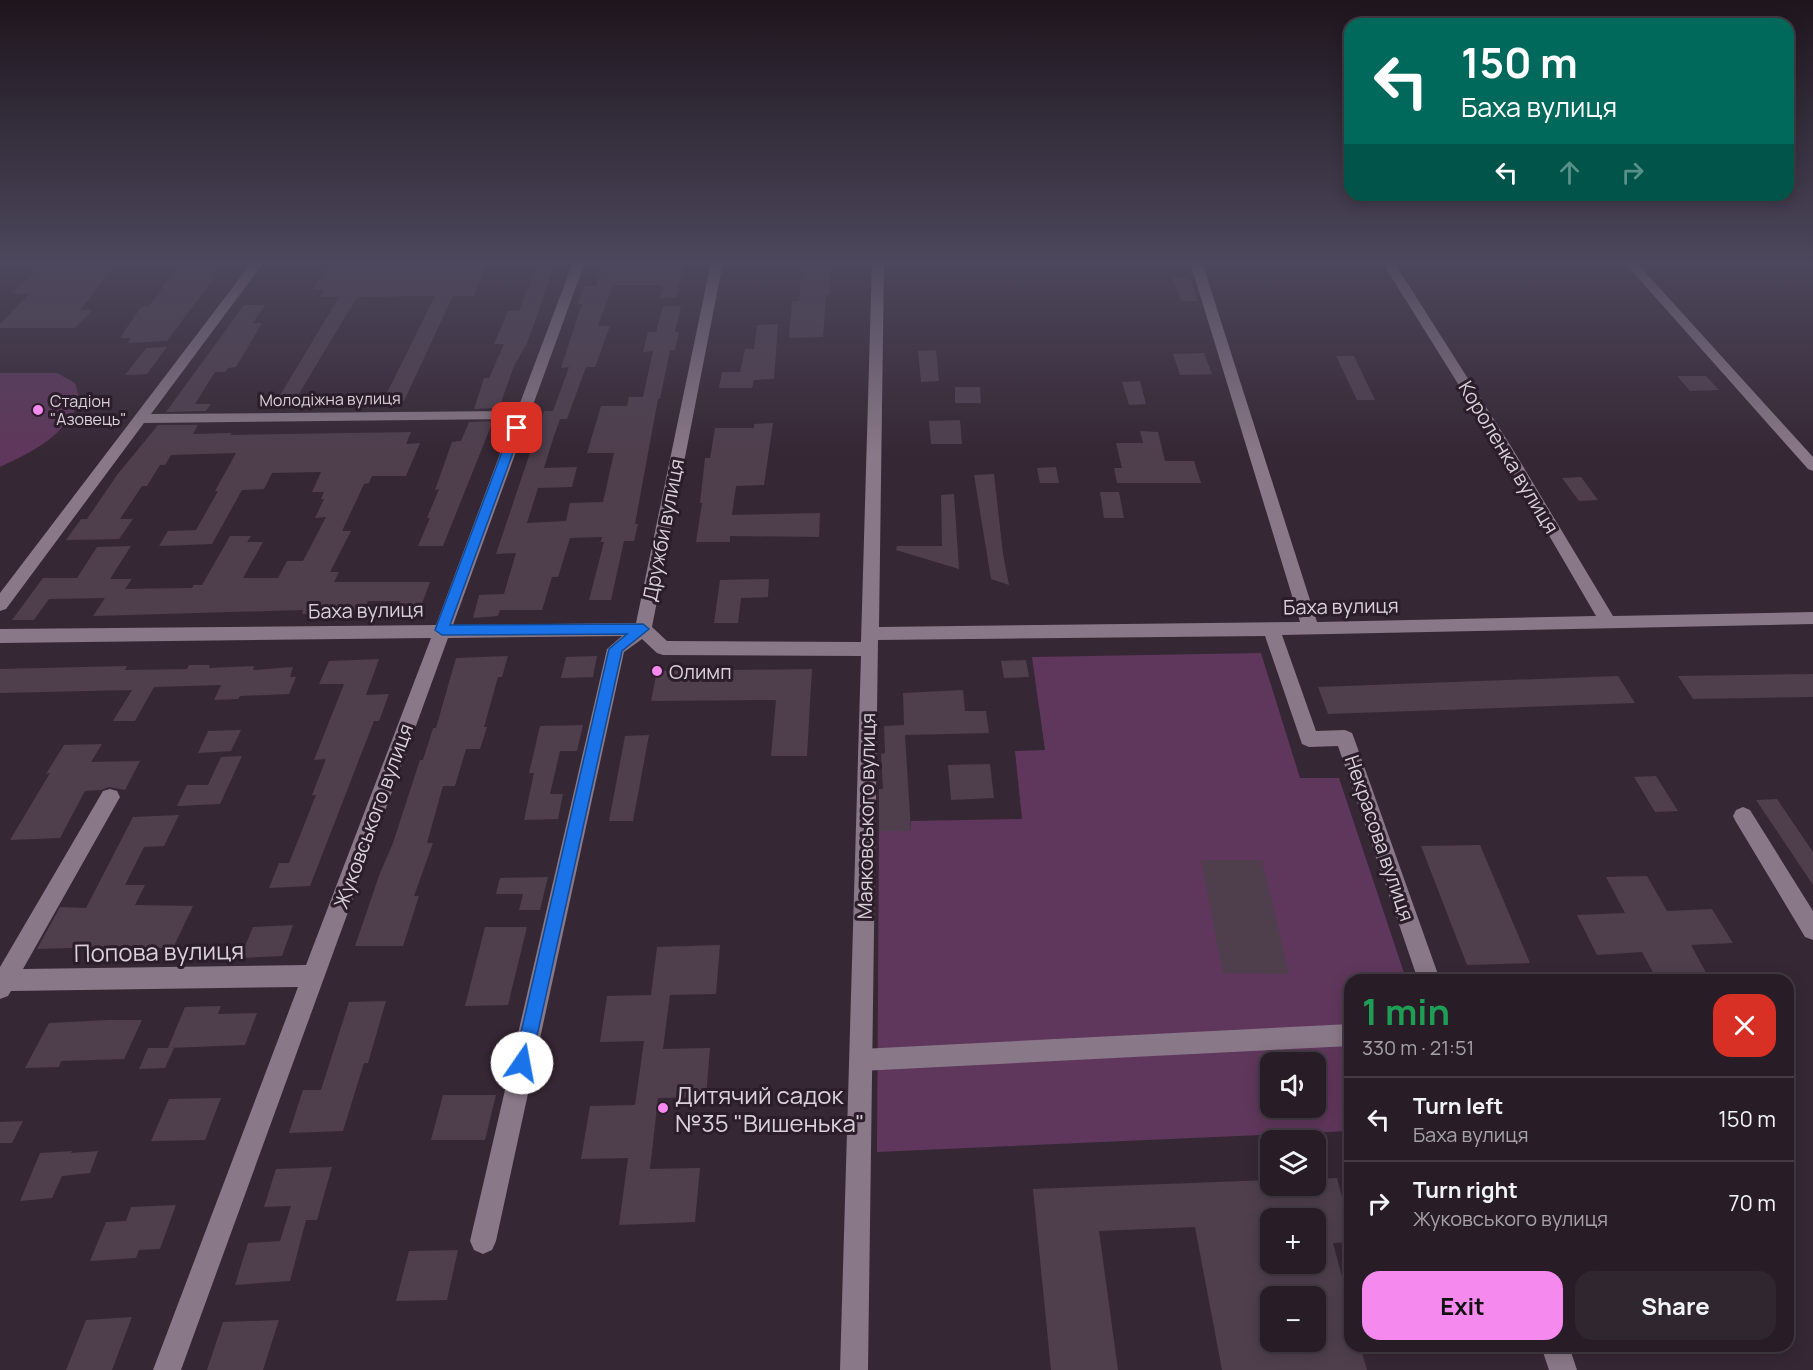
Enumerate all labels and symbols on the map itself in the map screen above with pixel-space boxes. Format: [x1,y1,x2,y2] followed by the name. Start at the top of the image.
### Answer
[1453,376,1565,538] street label: Короленка вулиця
[259,387,401,411] street label: Молодіжна вулиця
[50,390,127,430] place label: Стадіон "Азовець"
[491,402,542,453] pin
[31,403,45,417] marker: Стадіон "Азовець"
[636,456,690,604] street label: Дружби вулиця
[1283,591,1399,621] street label: Баха вулиця
[308,595,424,625] street label: Баха вулиця
[669,658,732,685] place label: Олимп
[650,664,664,678] marker: Олимп
[851,712,881,920] street label: Маяковського вулиця
[327,720,419,912] street label: Жуковського вулиця
[1339,751,1421,925] street label: Некрасова вулиця
[74,933,244,969] street label: Попова вулиця
[490,1031,554,1095] position arrow
[675,1078,865,1139] place label: Дитячий садок №35 "Вишенька"
[656,1101,670,1115] marker: Дитячий садок №35 "Вишенька"

